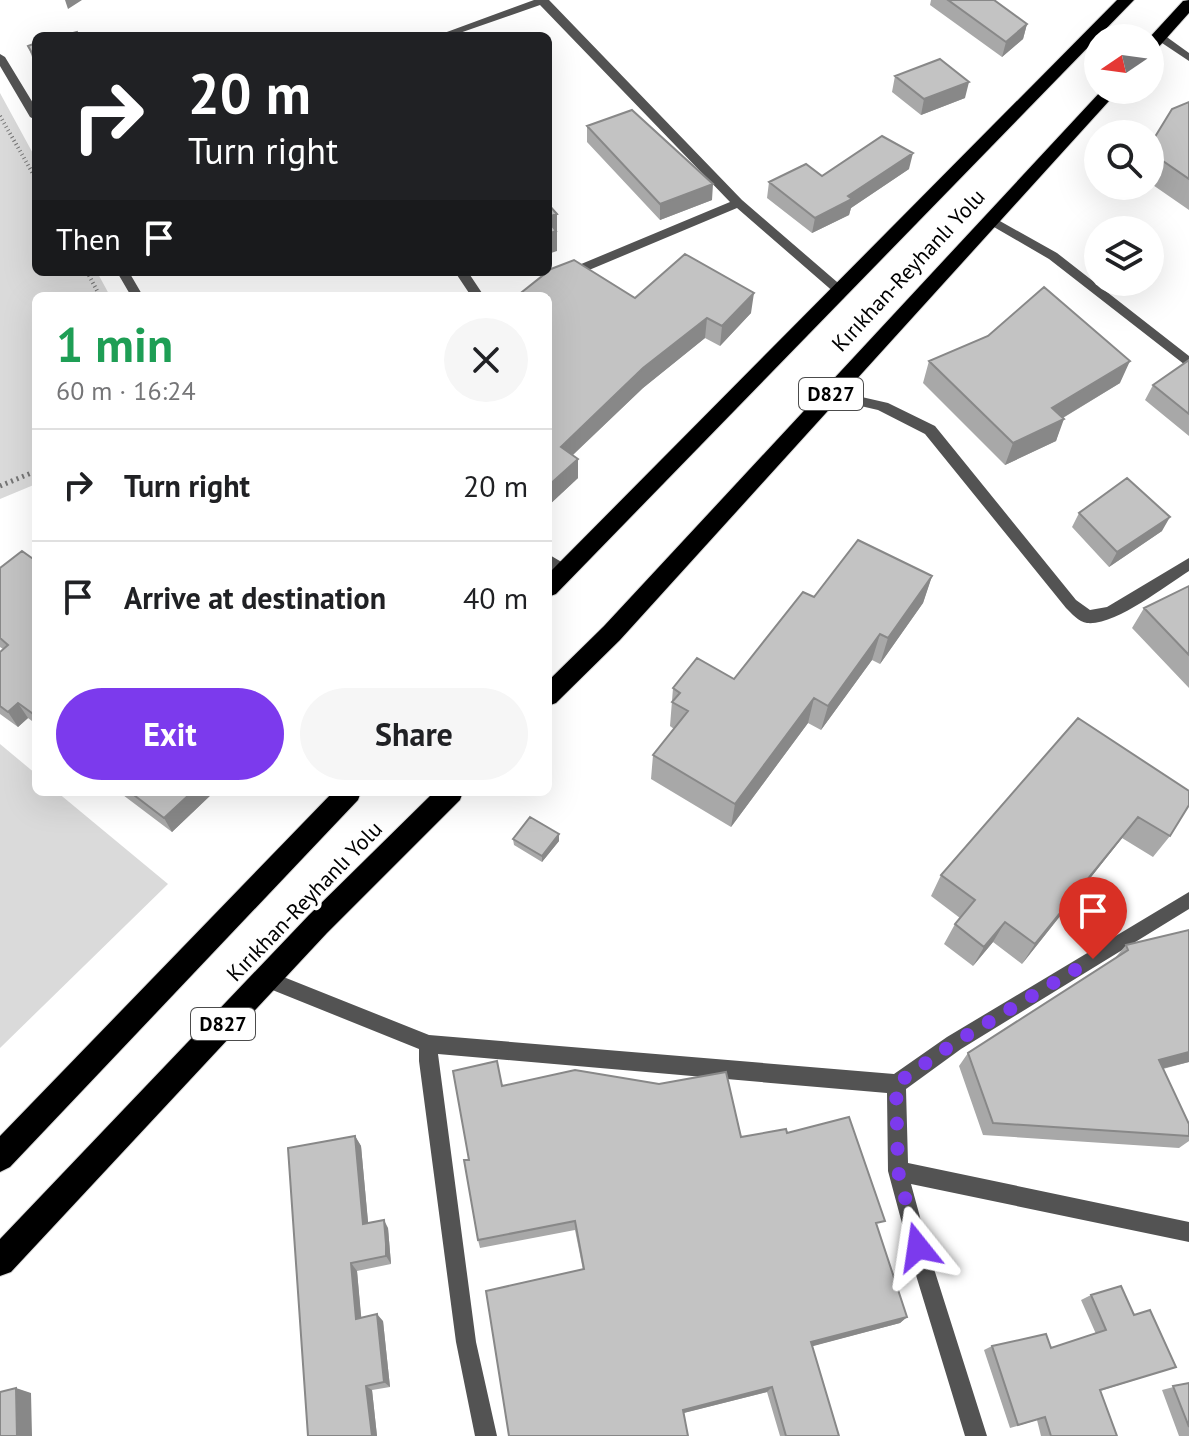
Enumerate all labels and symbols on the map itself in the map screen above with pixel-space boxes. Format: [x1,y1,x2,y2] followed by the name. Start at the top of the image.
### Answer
[1084,24,1164,104] north arrow
[825,183,991,357] street label: Kırıkhan-Reyhanlı Yolu
[799,378,863,410] road number: D827
[220,815,388,987] street label: Kırıkhan-Reyhanlı Yolu
[1059,877,1127,959] pin
[191,1008,255,1040] road number: D827
[876,1205,960,1289] position arrow

